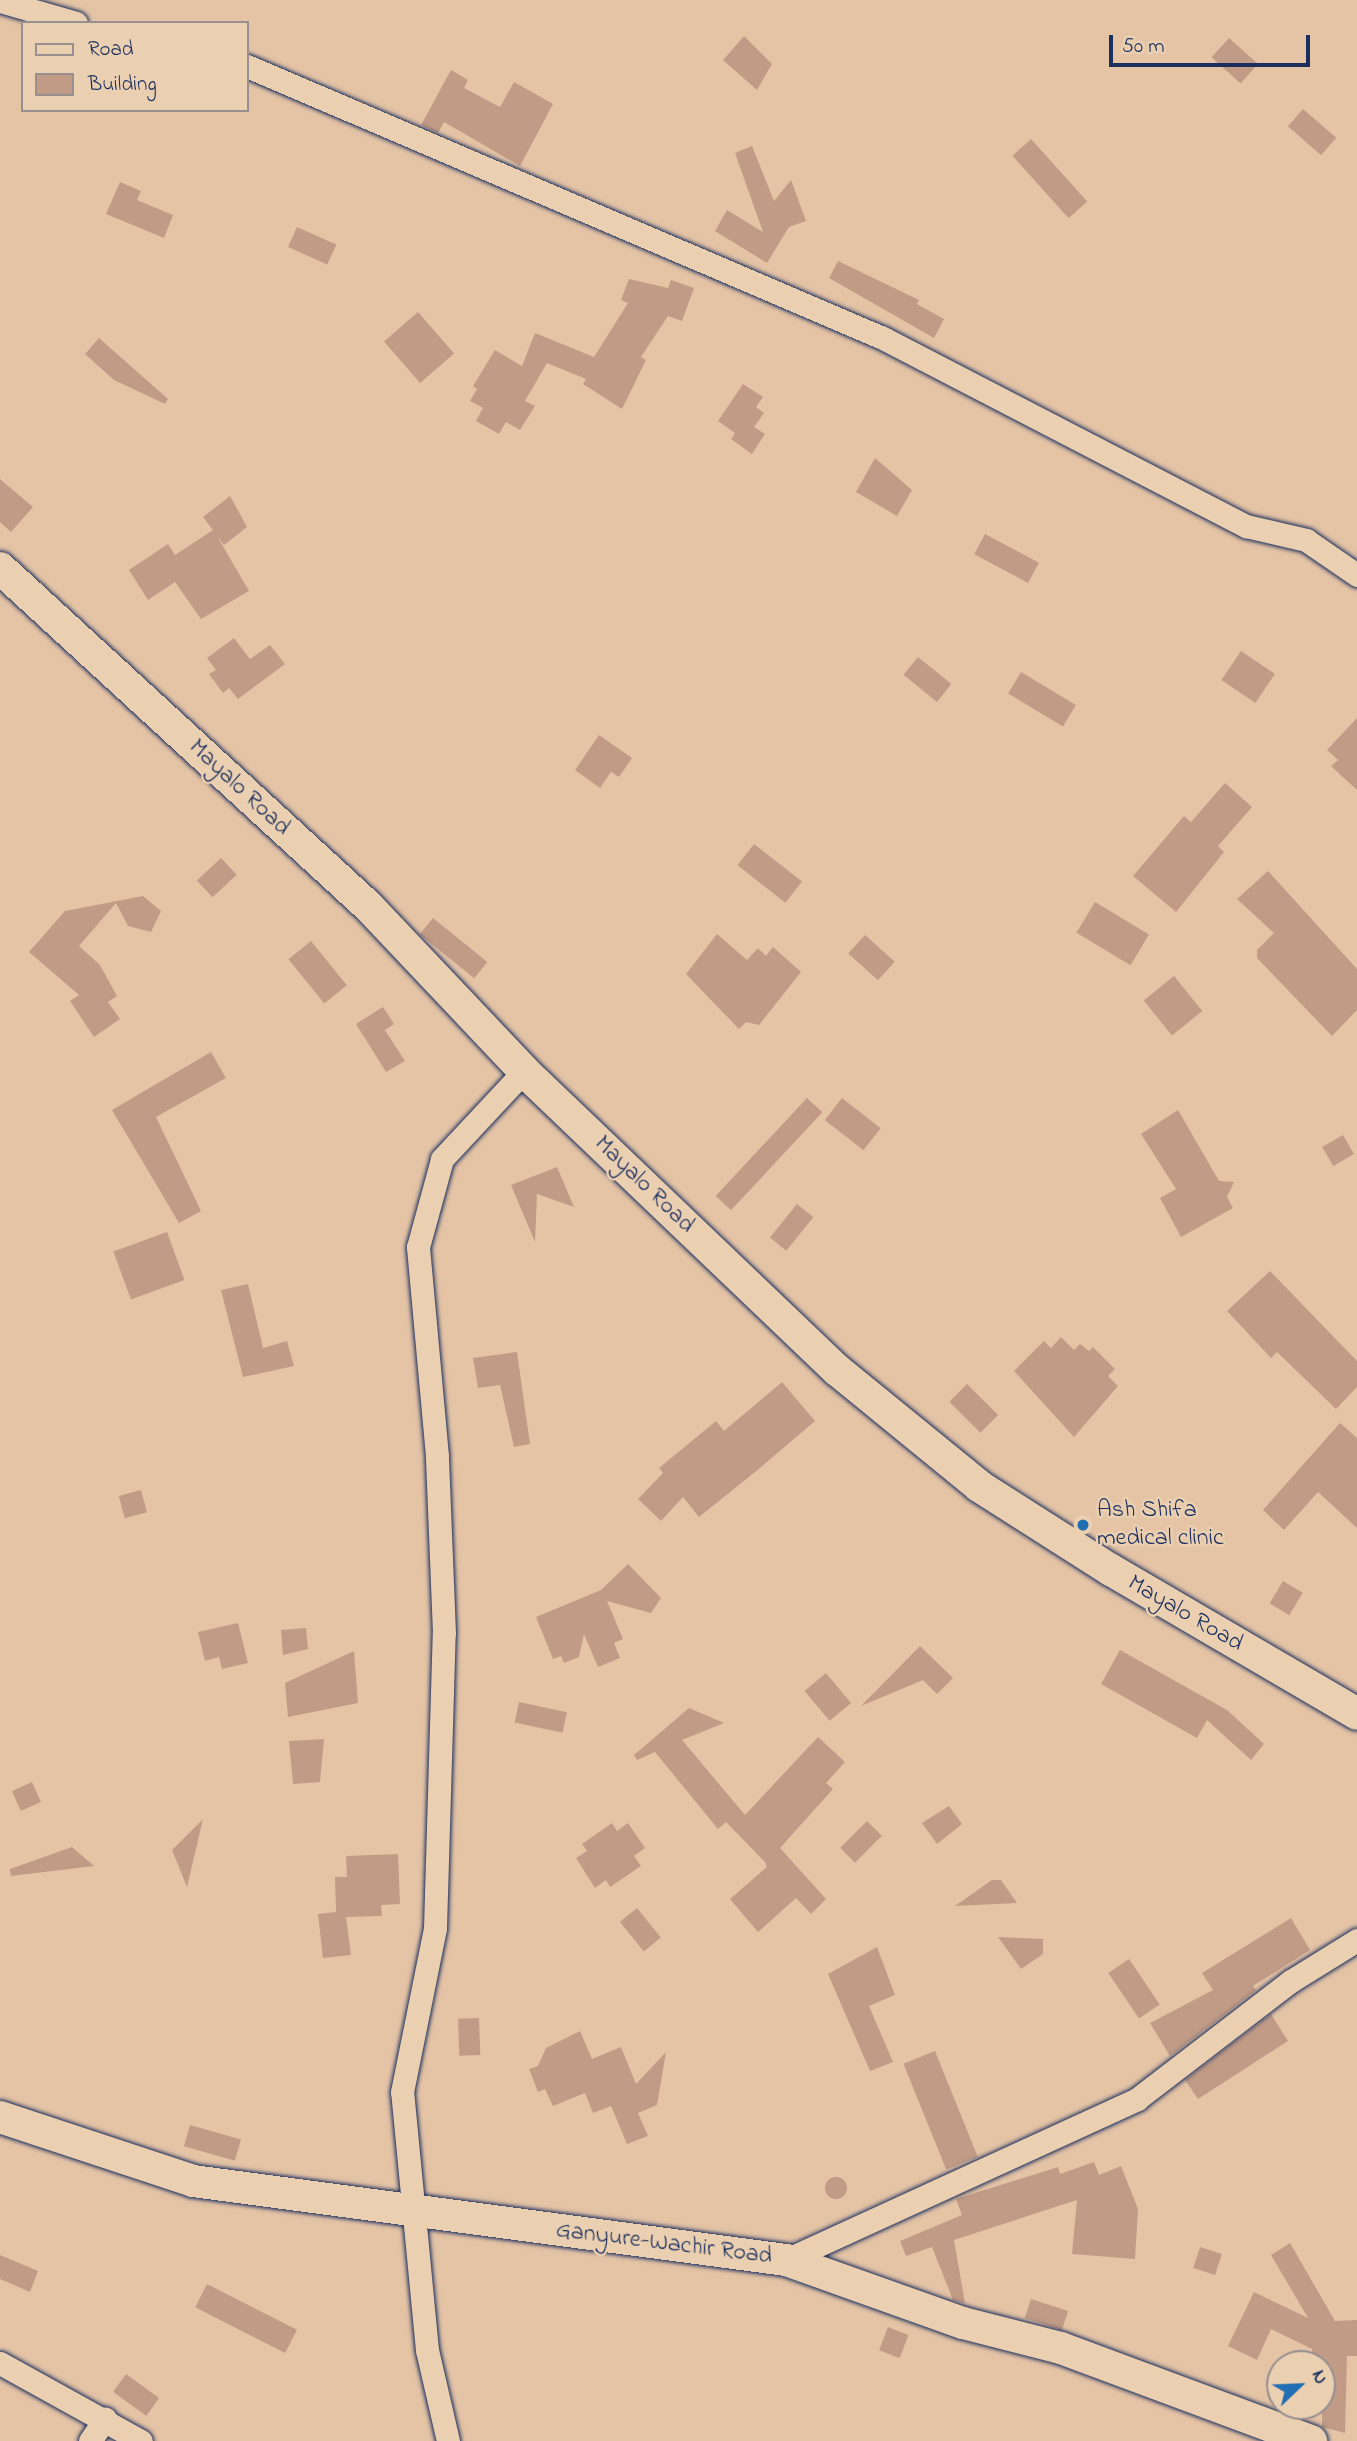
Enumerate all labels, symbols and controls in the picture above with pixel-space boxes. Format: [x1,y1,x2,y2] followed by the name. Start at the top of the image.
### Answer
[21,21,248,112] legend
[1112,21,1313,65] scale bar
[1122,32,1165,62] text: 50 m
[88,35,134,65] text: Road
[88,70,157,100] text: Building
[182,734,296,842] street label: Mayalo Road
[588,1130,700,1240] street label: Mayalo Road
[1097,1497,1224,1553] place label: Ash Shifa medical clinic
[1075,1517,1091,1533] marker: Ash Shifa medical clinic
[1122,1569,1248,1659] street label: Mayalo Road
[554,2216,774,2272] street label: Ganyure-Wachir Road
[1266,2350,1336,2420] north arrow
[1304,2366,1334,2389] text: N

